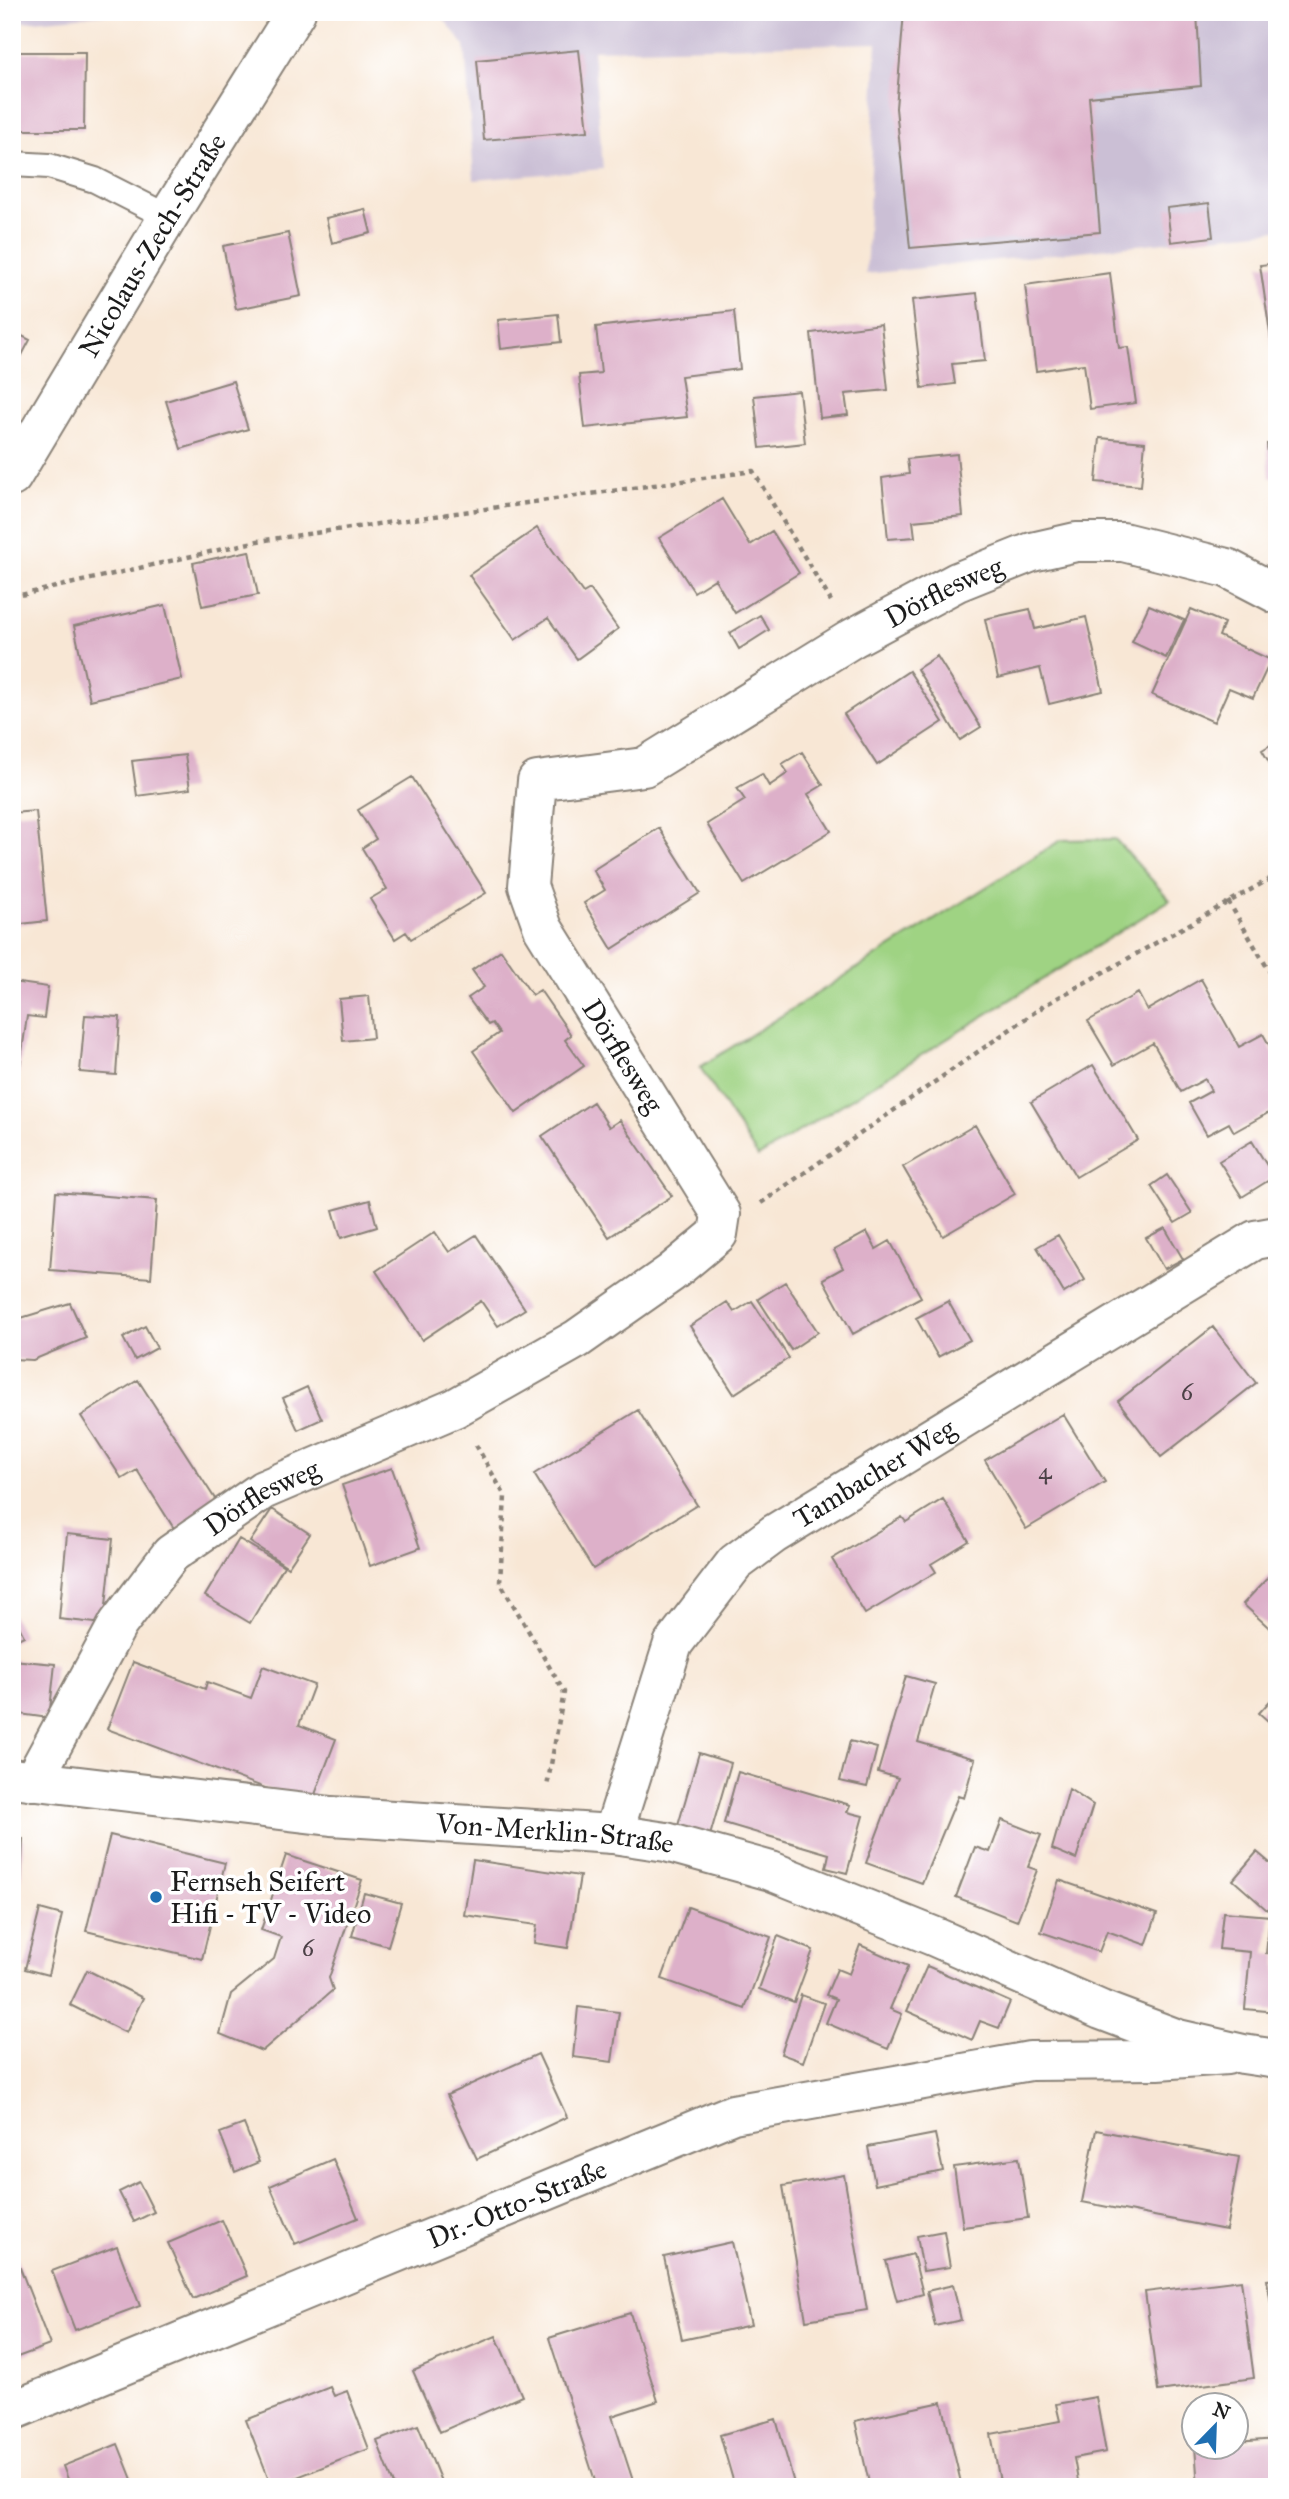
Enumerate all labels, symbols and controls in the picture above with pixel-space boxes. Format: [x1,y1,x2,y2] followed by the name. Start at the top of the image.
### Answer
[71,127,234,363] street label: Nicolaus-Zech-Straße
[879,548,1009,635] street label: Dörflesweg
[574,993,672,1120] street label: Dörflesweg
[1181,1377,1194,1407] house number: 6
[786,1410,962,1536] street label: Tambacher Weg
[197,1450,325,1543] street label: Dörflesweg
[1038,1456,1052,1486] house number: 4
[434,1805,678,1861] street label: Von-Merklin-Straße
[170,1864,371,1931] place label: Fernseh Seifert Hifi - TV - Video
[148,1889,164,1905] marker: Fernseh Seifert Hifi - TV - Video
[302,1933,315,1963] house number: 6
[422,2151,612,2256] street label: Dr.-Otto-Straße
[1180,2390,1250,2460] north arrow
[1210,2397,1233,2425] text: N

